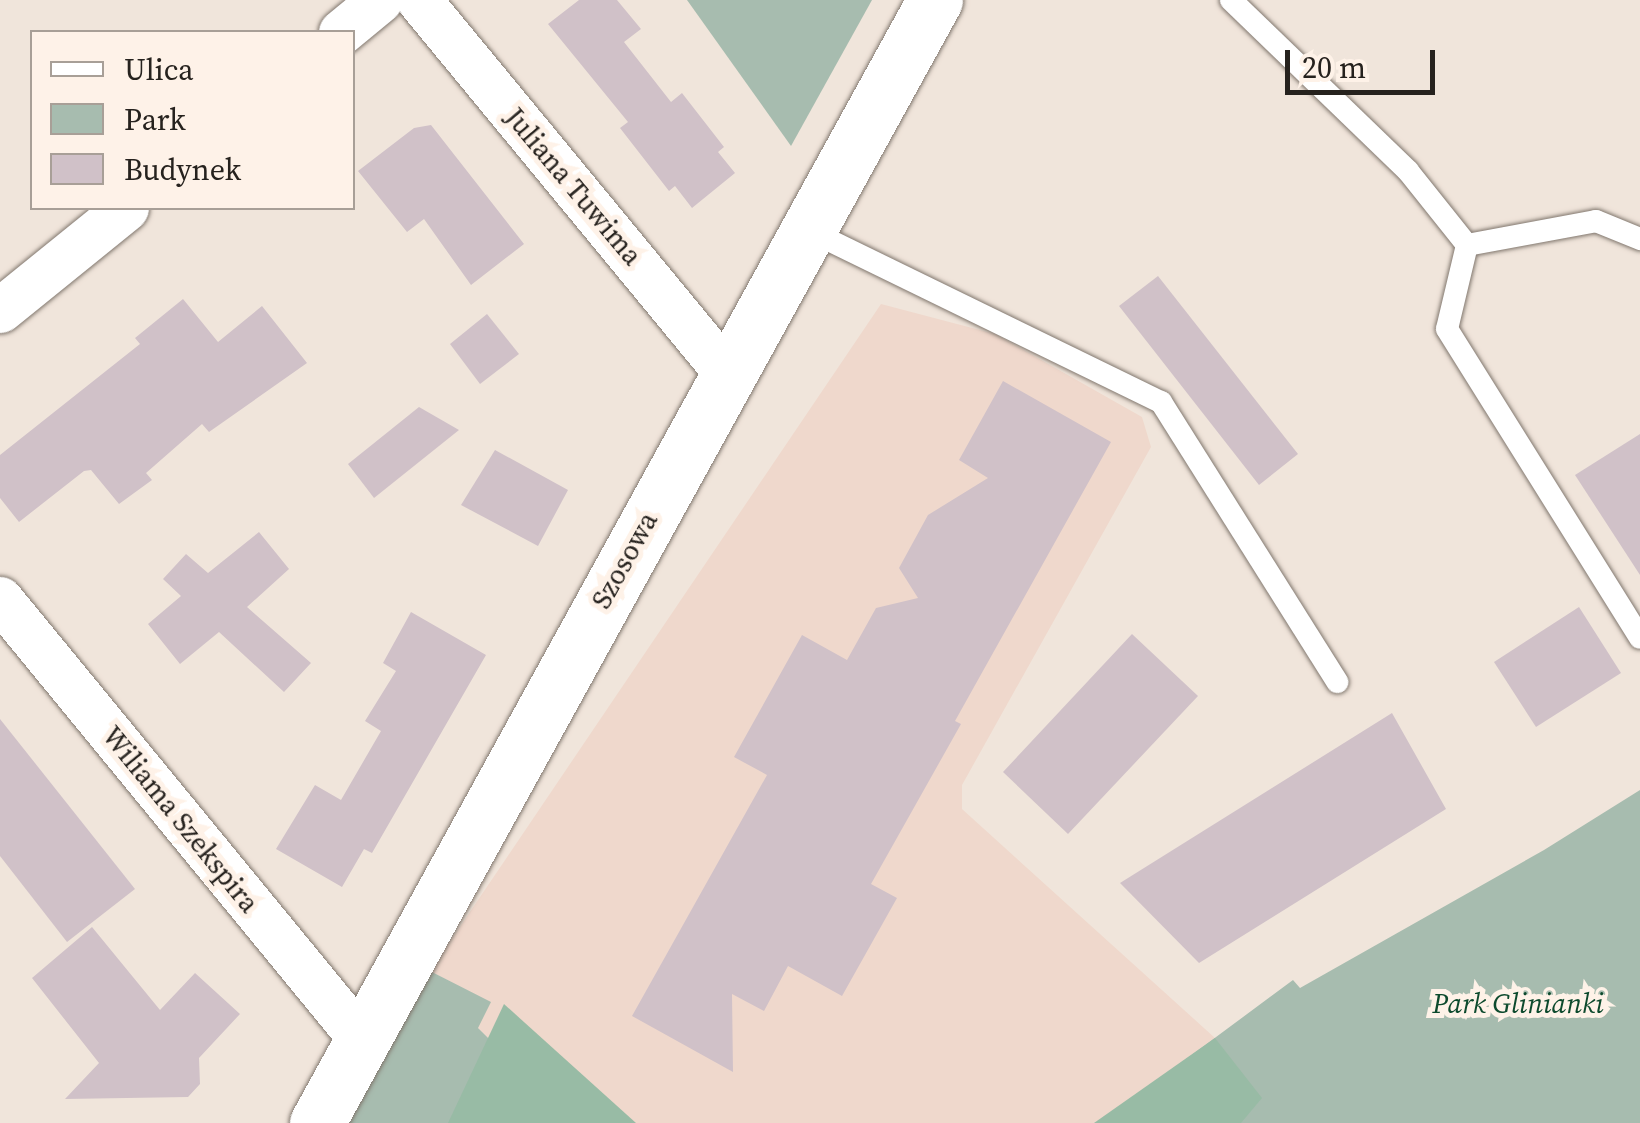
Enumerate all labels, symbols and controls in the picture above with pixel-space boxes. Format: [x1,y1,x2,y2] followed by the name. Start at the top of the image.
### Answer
[30,30,355,210] legend
[1290,30,1440,92] scale bar
[1302,47,1366,88] text: 20 m
[124,49,194,90] text: Ulica
[124,99,186,140] text: Park
[498,100,650,272] street label: Juliana Tuwima
[124,149,241,190] text: Budynek
[584,506,664,614] street label: Szosowa
[96,719,266,919] street label: Wiliama Szekspira
[1432,986,1604,1020] park label: Park Glinianki

